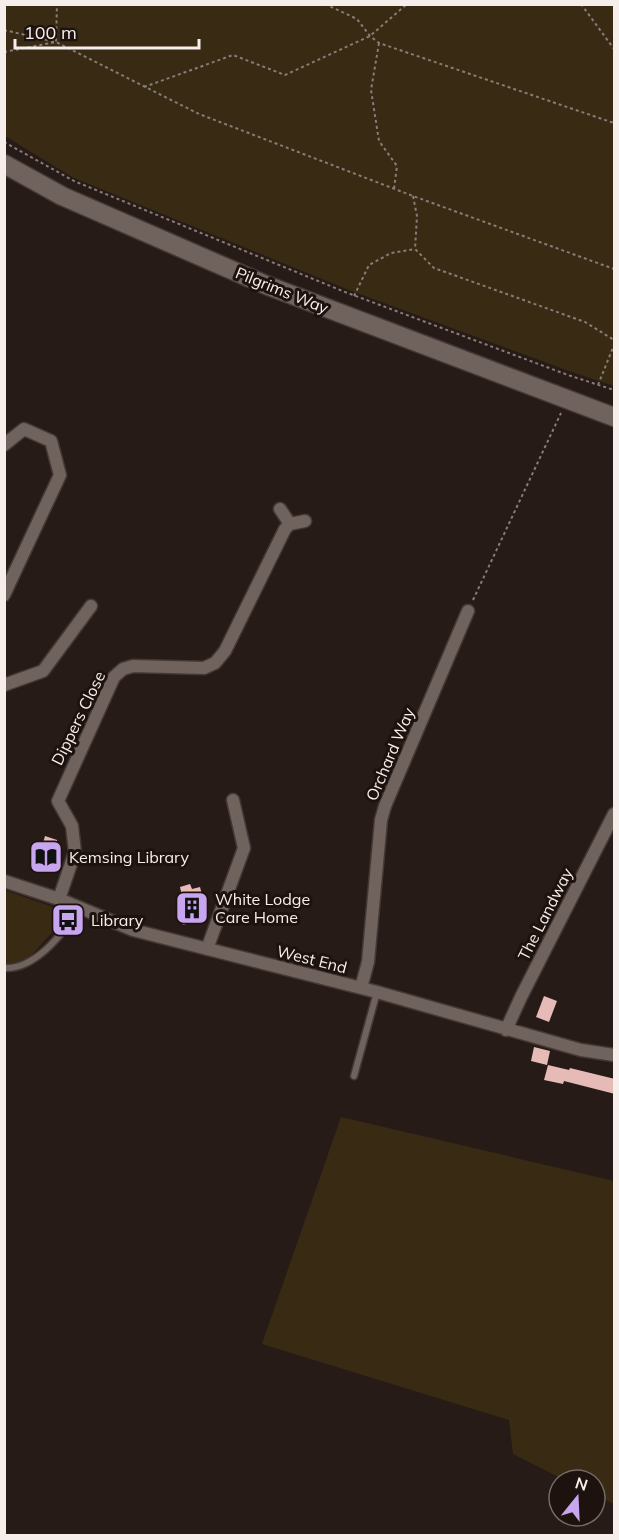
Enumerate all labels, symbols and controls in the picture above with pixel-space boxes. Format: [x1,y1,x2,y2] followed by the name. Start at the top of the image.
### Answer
[15,12,200,50] scale bar
[24,21,77,44] text: 100 m
[233,262,332,318] street label: Pilgrims Way
[47,668,109,768] street label: Dippers Close
[361,704,419,804] street label: Orchard Way
[28,839,64,875] library icon: Kemsing Library
[69,847,189,867] place label: Kemsing Library
[513,864,577,964] street label: The Landway
[215,889,310,927] place label: White Lodge Care Home
[174,890,210,926] building icon: White Lodge Care Home
[50,902,86,938] bus stop icon: Library
[91,910,144,930] place label: Library
[275,941,349,977] street label: West End
[547,1468,607,1528] north arrow
[573,1472,590,1495] text: N

